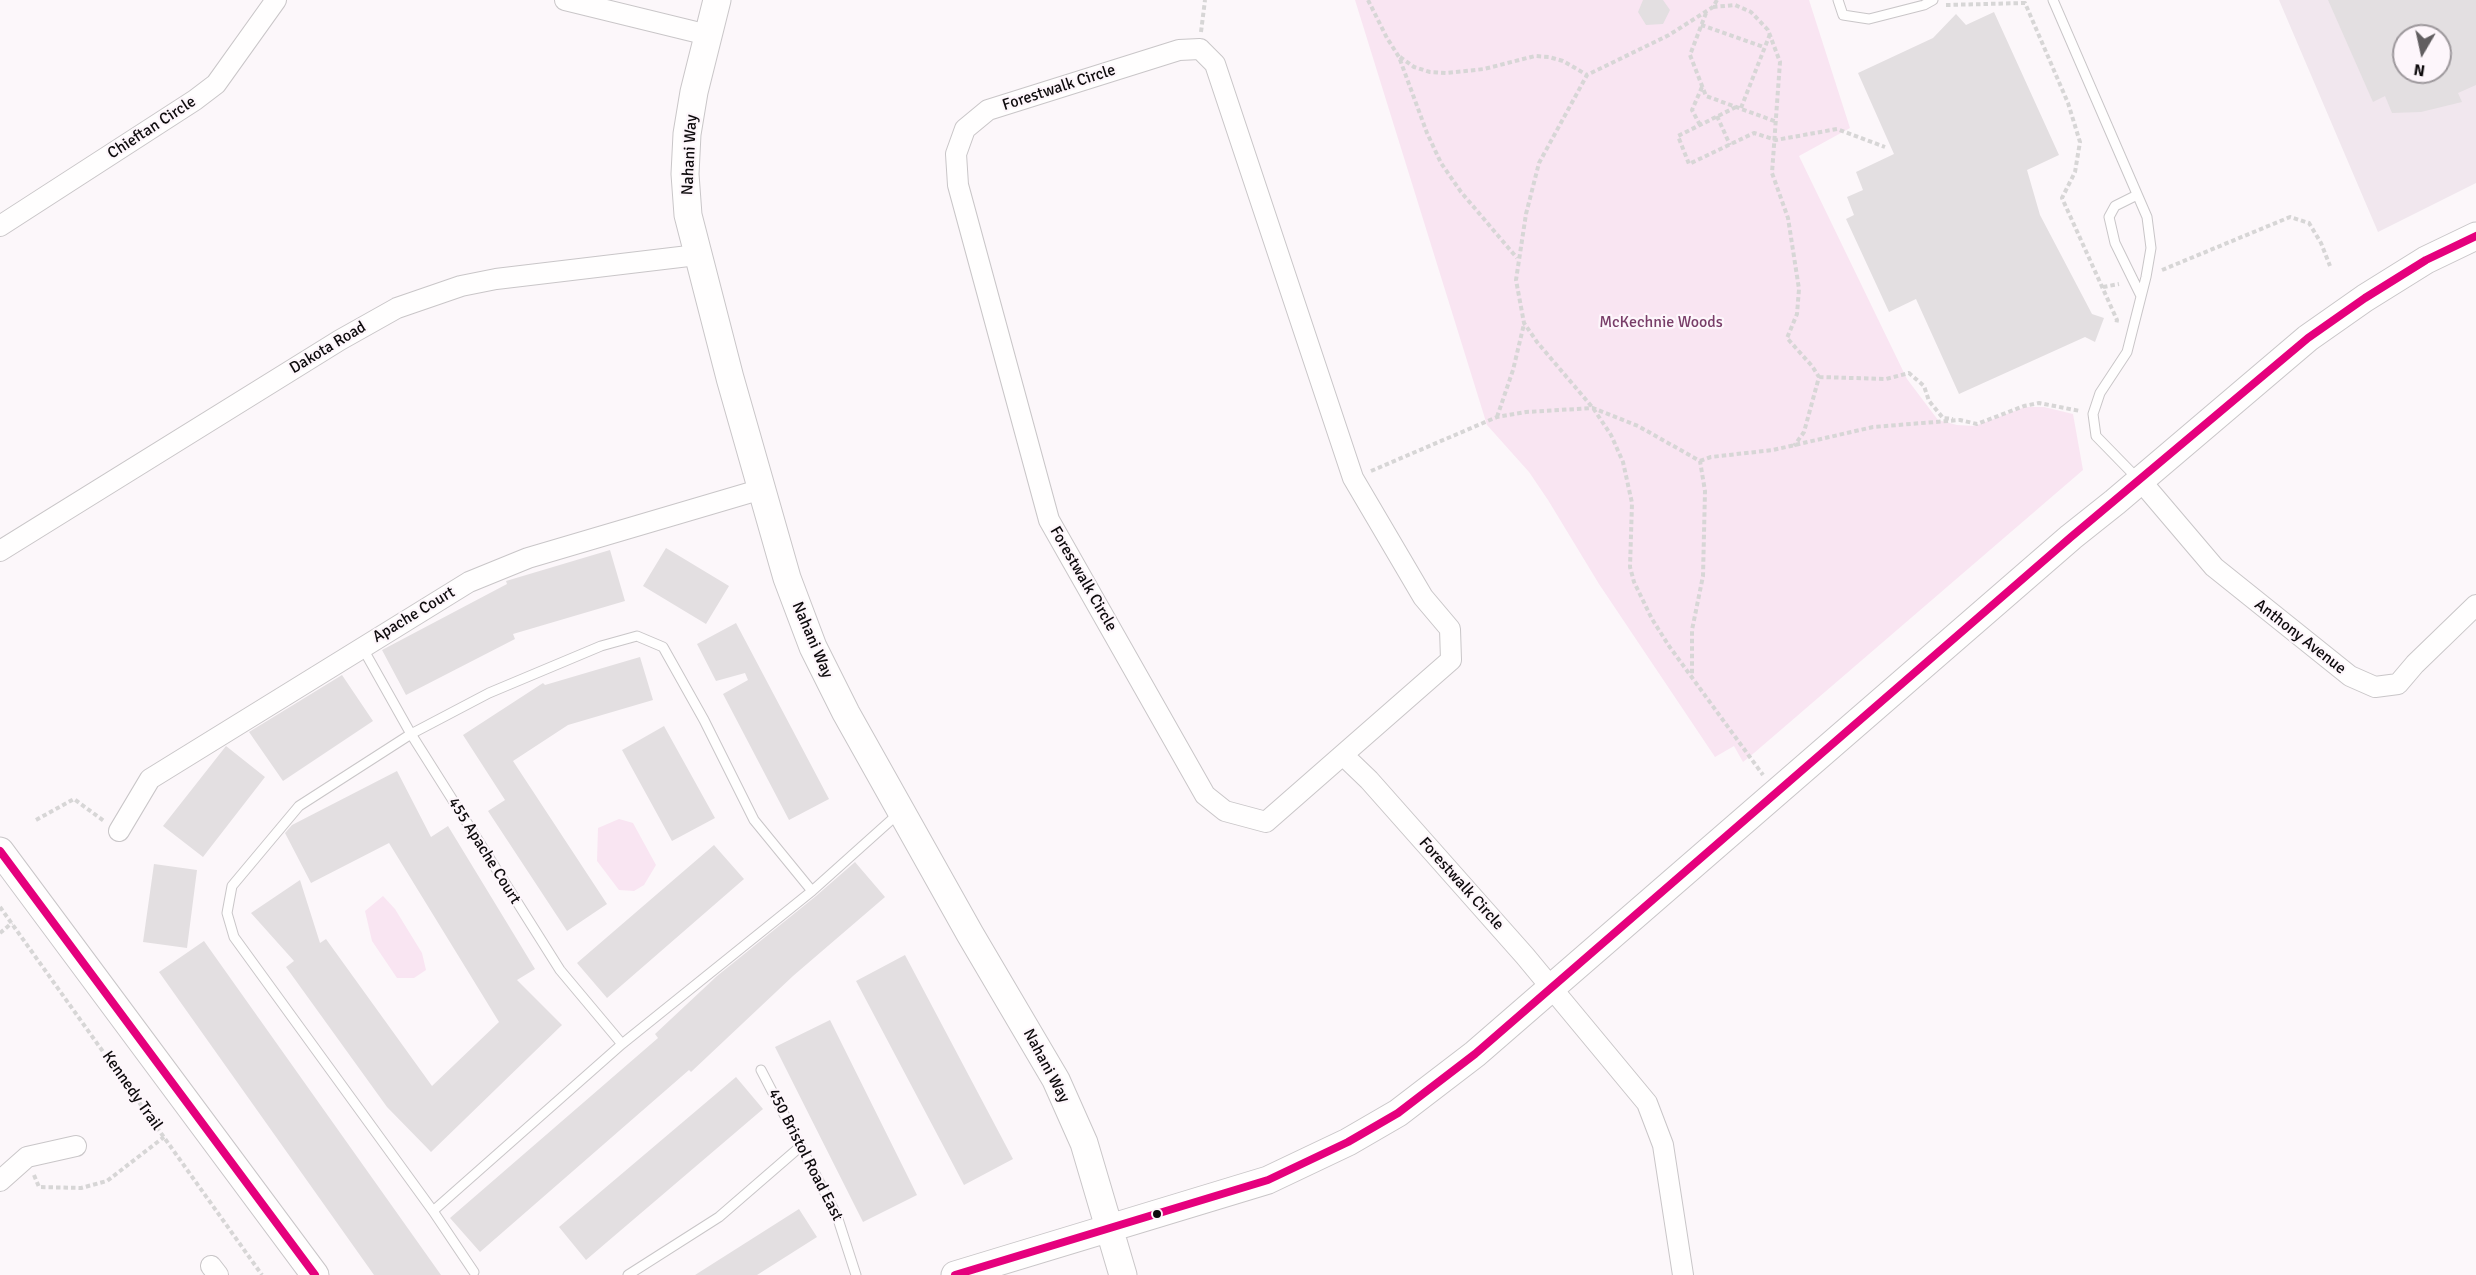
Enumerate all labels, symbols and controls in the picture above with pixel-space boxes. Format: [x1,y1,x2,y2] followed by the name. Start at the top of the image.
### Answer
[2392,24,2452,84] north arrow
[2412,59,2427,81] text: N
[1000,61,1118,115] street label: Forestwalk Circle
[104,92,200,164] street label: Chieftan Circle
[678,114,702,196] street label: Nahani Way
[1599,313,1723,333] park label: McKechnie Woods
[286,318,370,378] street label: Dakota Road
[1045,523,1121,635] street label: Forestwalk Circle
[369,583,459,647] street label: Apache Court
[2250,595,2350,679] street label: Anthony Avenue
[787,599,837,681] street label: Nahani Way
[444,794,524,908] street label: 455 Apache Court
[1414,834,1508,934] street label: Forestwalk Circle
[1019,1026,1073,1106] street label: Nahani Way
[98,1048,166,1134] street label: Kennedy Trail
[763,1086,847,1224] street label: 450 Bristol Road East
[1151,1208,1163,1220] unlabelled marker

